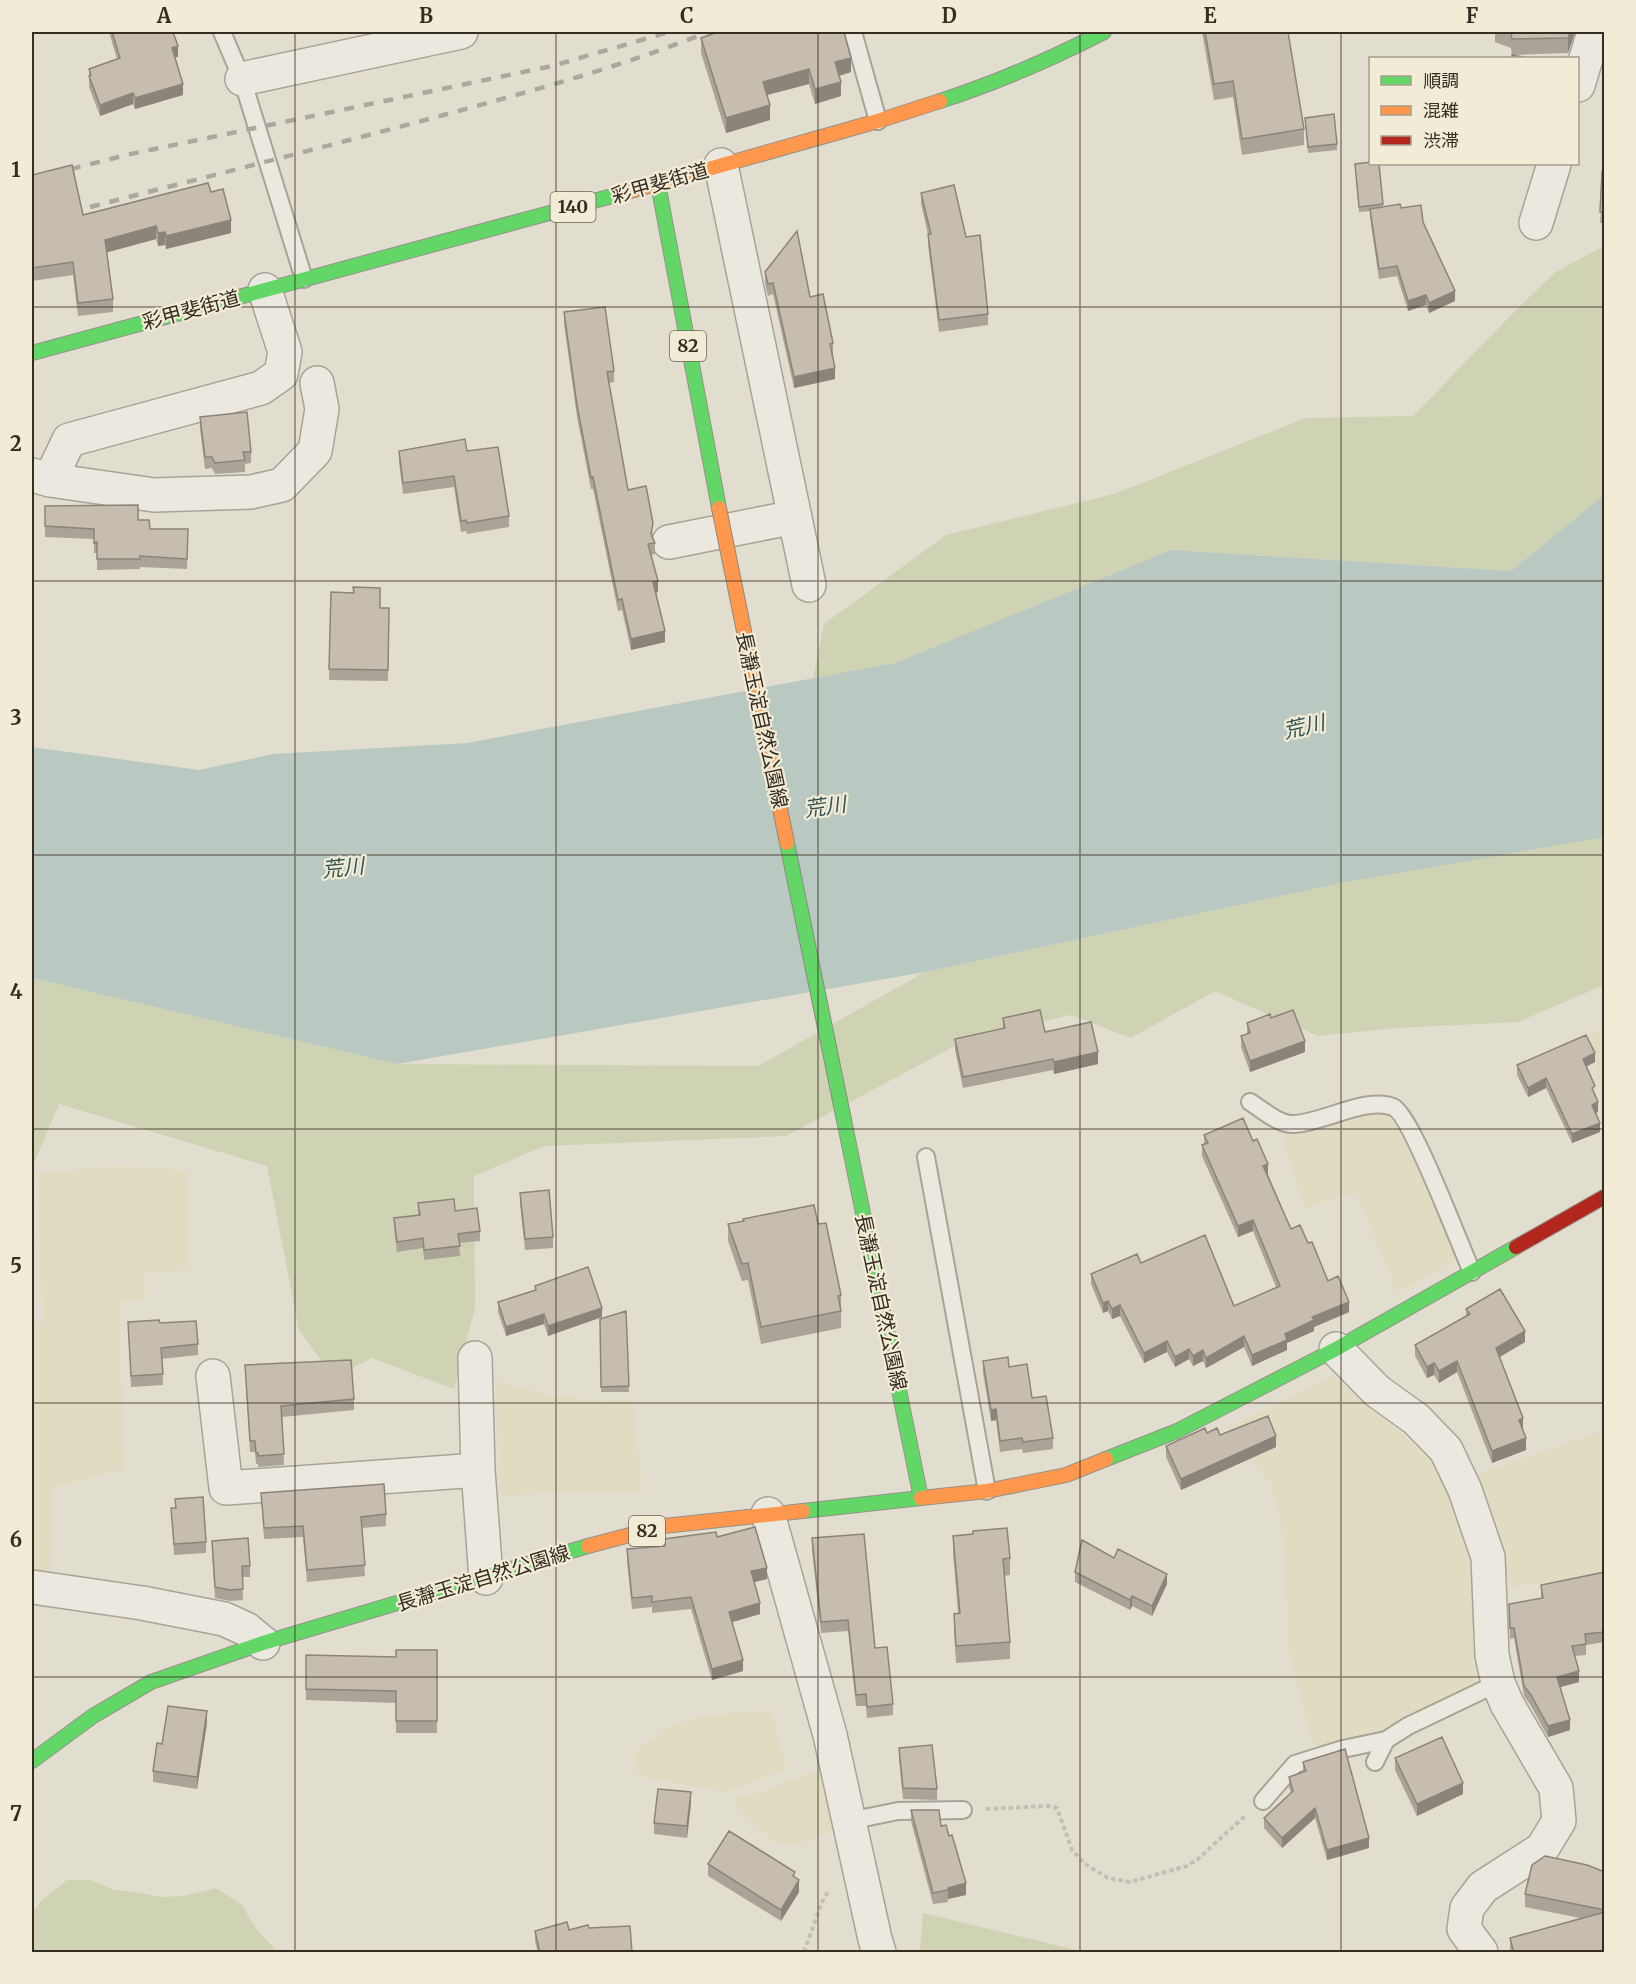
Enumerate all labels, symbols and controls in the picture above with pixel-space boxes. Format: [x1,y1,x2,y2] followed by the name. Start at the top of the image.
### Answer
[156,3,172,28] text: A
[419,3,433,28] text: B
[680,3,694,28] text: C
[941,3,957,28] text: D
[1203,3,1217,28] text: E
[1466,3,1479,28] text: F
[1369,57,1579,165] legend
[1423,69,1459,92] text: 順調
[1423,99,1459,122] text: 混雑
[1423,129,1459,152] text: 渋滞
[11,157,21,182] text: 1
[608,157,711,208] street label: 彩甲斐街道
[550,192,596,222] road number: 140
[139,285,242,335] street label: 彩甲斐街道
[670,331,706,361] road number: 82
[10,431,22,456] text: 2
[732,629,793,811] street label: 長瀞玉淀自然公園線
[10,705,22,730] text: 3
[1280,708,1329,744] water label: 荒川
[802,790,850,823] water label: 荒川
[321,852,367,883] water label: 荒川
[10,979,23,1004] text: 4
[851,1211,912,1393] street label: 長瀞玉淀自然公園線
[10,1253,22,1278] text: 5
[629,1516,665,1546] road number: 82
[10,1527,22,1552] text: 6
[393,1539,573,1616] street label: 長瀞玉淀自然公園線
[10,1801,22,1826] text: 7

